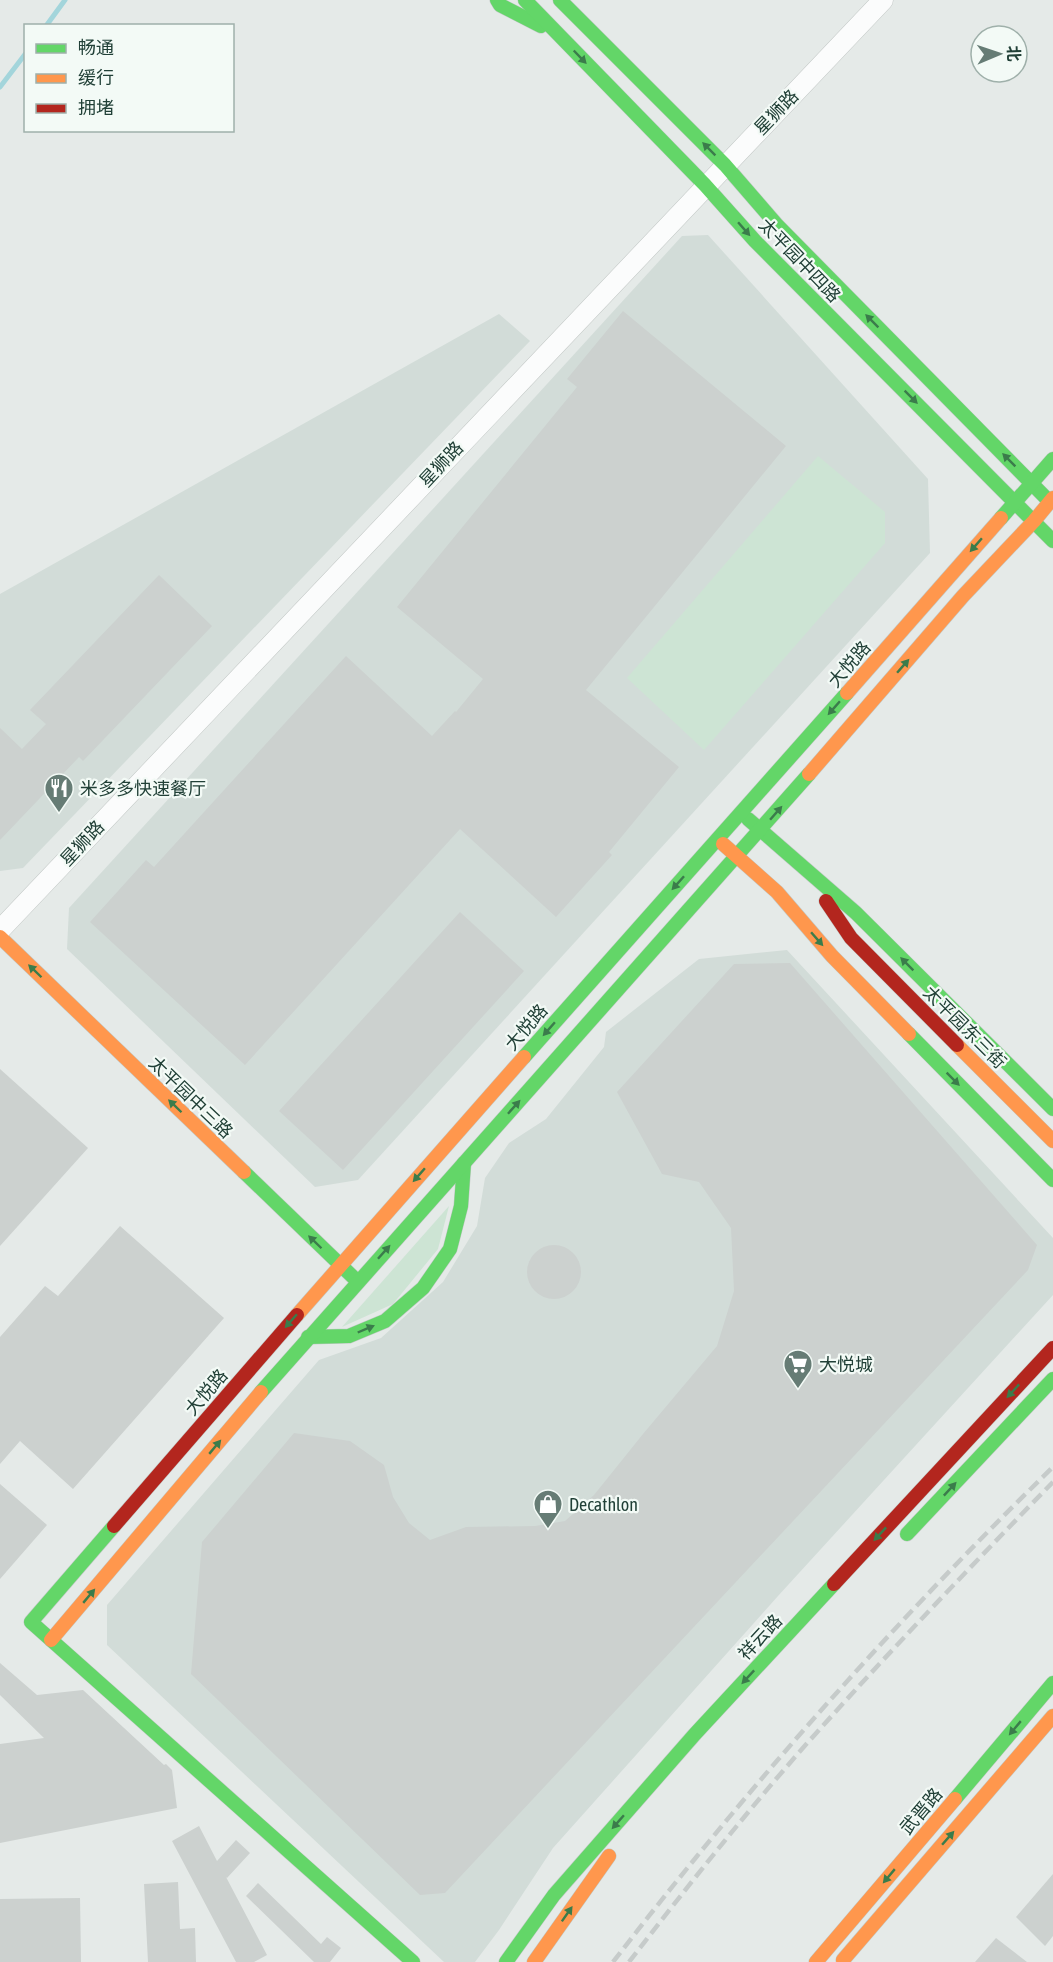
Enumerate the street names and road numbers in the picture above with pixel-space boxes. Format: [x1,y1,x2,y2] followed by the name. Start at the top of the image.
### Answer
[750,85,802,139] street label: 星狮路
[755,214,845,306] street label: 太平园中四路
[415,437,467,491] street label: 星狮路
[823,637,875,691] street label: 大悦路
[56,816,108,870] street label: 星狮路
[919,981,1011,1073] street label: 太平园东三街
[500,1000,552,1054] street label: 大悦路
[145,1052,237,1142] street label: 太平园中三路
[180,1365,232,1419] street label: 大悦路
[734,1610,786,1664] street label: 祥云路
[896,1784,946,1838] street label: 武晋路

